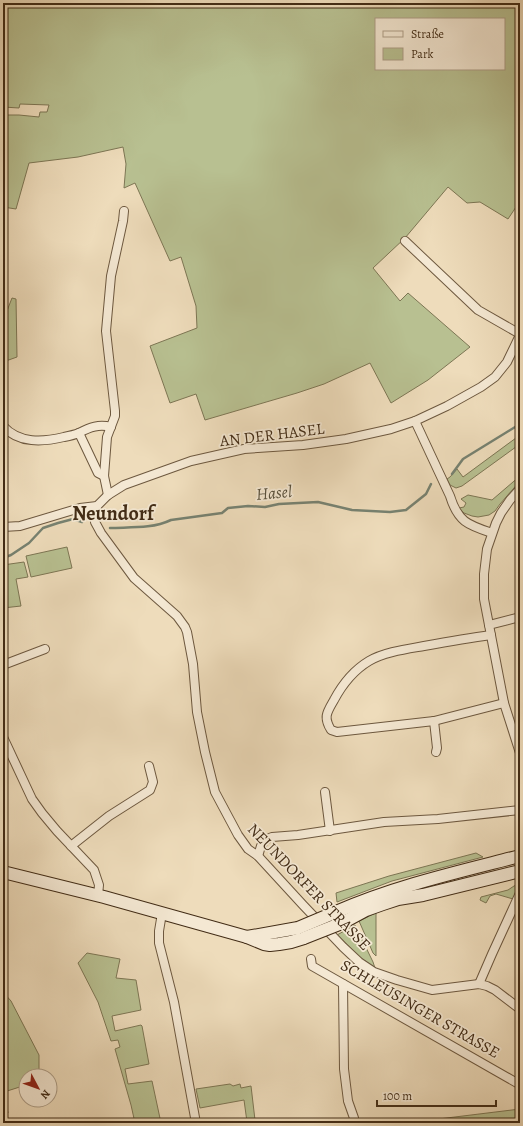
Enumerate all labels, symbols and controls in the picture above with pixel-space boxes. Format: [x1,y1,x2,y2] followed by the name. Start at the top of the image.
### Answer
[375,18,505,70] legend
[411,26,444,42] text: Straße
[411,46,434,62] text: Park
[218,418,326,452] street label: AN DER HASEL
[255,480,294,506] water label: Hasel
[72,500,157,527] district label: Neundorf
[242,819,376,955] street label: NEUNDORFER STRASSE
[336,954,504,1064] street label: SCHLEUSINGER STRASSE
[18,1068,58,1108] north arrow
[377,1082,496,1108] scale bar
[37,1086,53,1102] text: N
[383,1088,412,1104] text: 100 m

